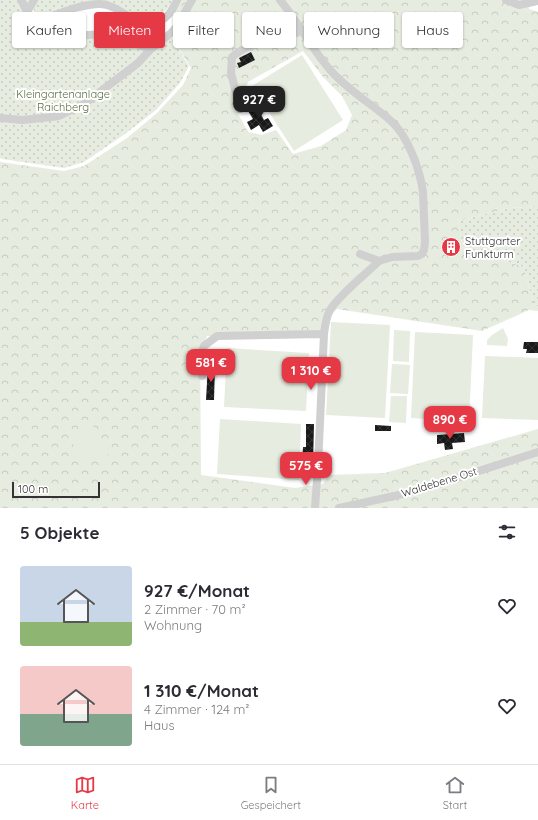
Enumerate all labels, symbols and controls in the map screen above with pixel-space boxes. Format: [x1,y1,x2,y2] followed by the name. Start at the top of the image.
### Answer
[12,12,86,48] chip: Kaufen
[94,12,165,48] chip: Mieten
[173,12,234,48] chip: Filter
[242,12,296,48] chip: Neu
[304,12,394,48] chip: Wohnung
[402,12,463,48] chip: Haus
[231,86,287,120] pin: 927 €
[16,87,110,114] park label: Kleingartenanlage Raichberg
[242,91,276,107] text: 927 €
[465,234,521,261] place label: Stuttgarter Funkturm
[440,236,462,258] building icon: Stuttgarter Funkturm
[183,349,239,383] pin: 581 €
[195,354,227,370] text: 581 €
[274,357,348,391] pin: 1 310 €
[291,362,331,378] text: 1 310 €
[422,406,478,440] pin: 890 €
[433,411,467,427] text: 890 €
[278,452,334,486] pin: 575 €
[289,457,323,473] text: 575 €
[400,464,479,500] street label: Waldebene Ost
[12,480,100,499] scale bar
[18,482,48,496] text: 100 m
[496,521,518,543] icon: filters
[20,522,99,543] text: 5 Objekte
[144,580,250,601] text: 927 €/Monat
[52,582,100,630] icon: home
[496,595,518,617] icon: heart
[144,601,246,617] text: 2 Zimmer · 70 m²
[144,617,202,633] text: Wohnung
[144,680,259,701] text: 1 310 €/Monat
[52,682,100,730] icon: home
[496,695,518,717] icon: heart
[144,701,249,717] text: 4 Zimmer · 124 m²
[144,717,175,733] text: Haus
[71,774,99,812] tab: Karte
[241,774,301,812] tab: Gespeichert
[443,774,467,812] tab: Start

